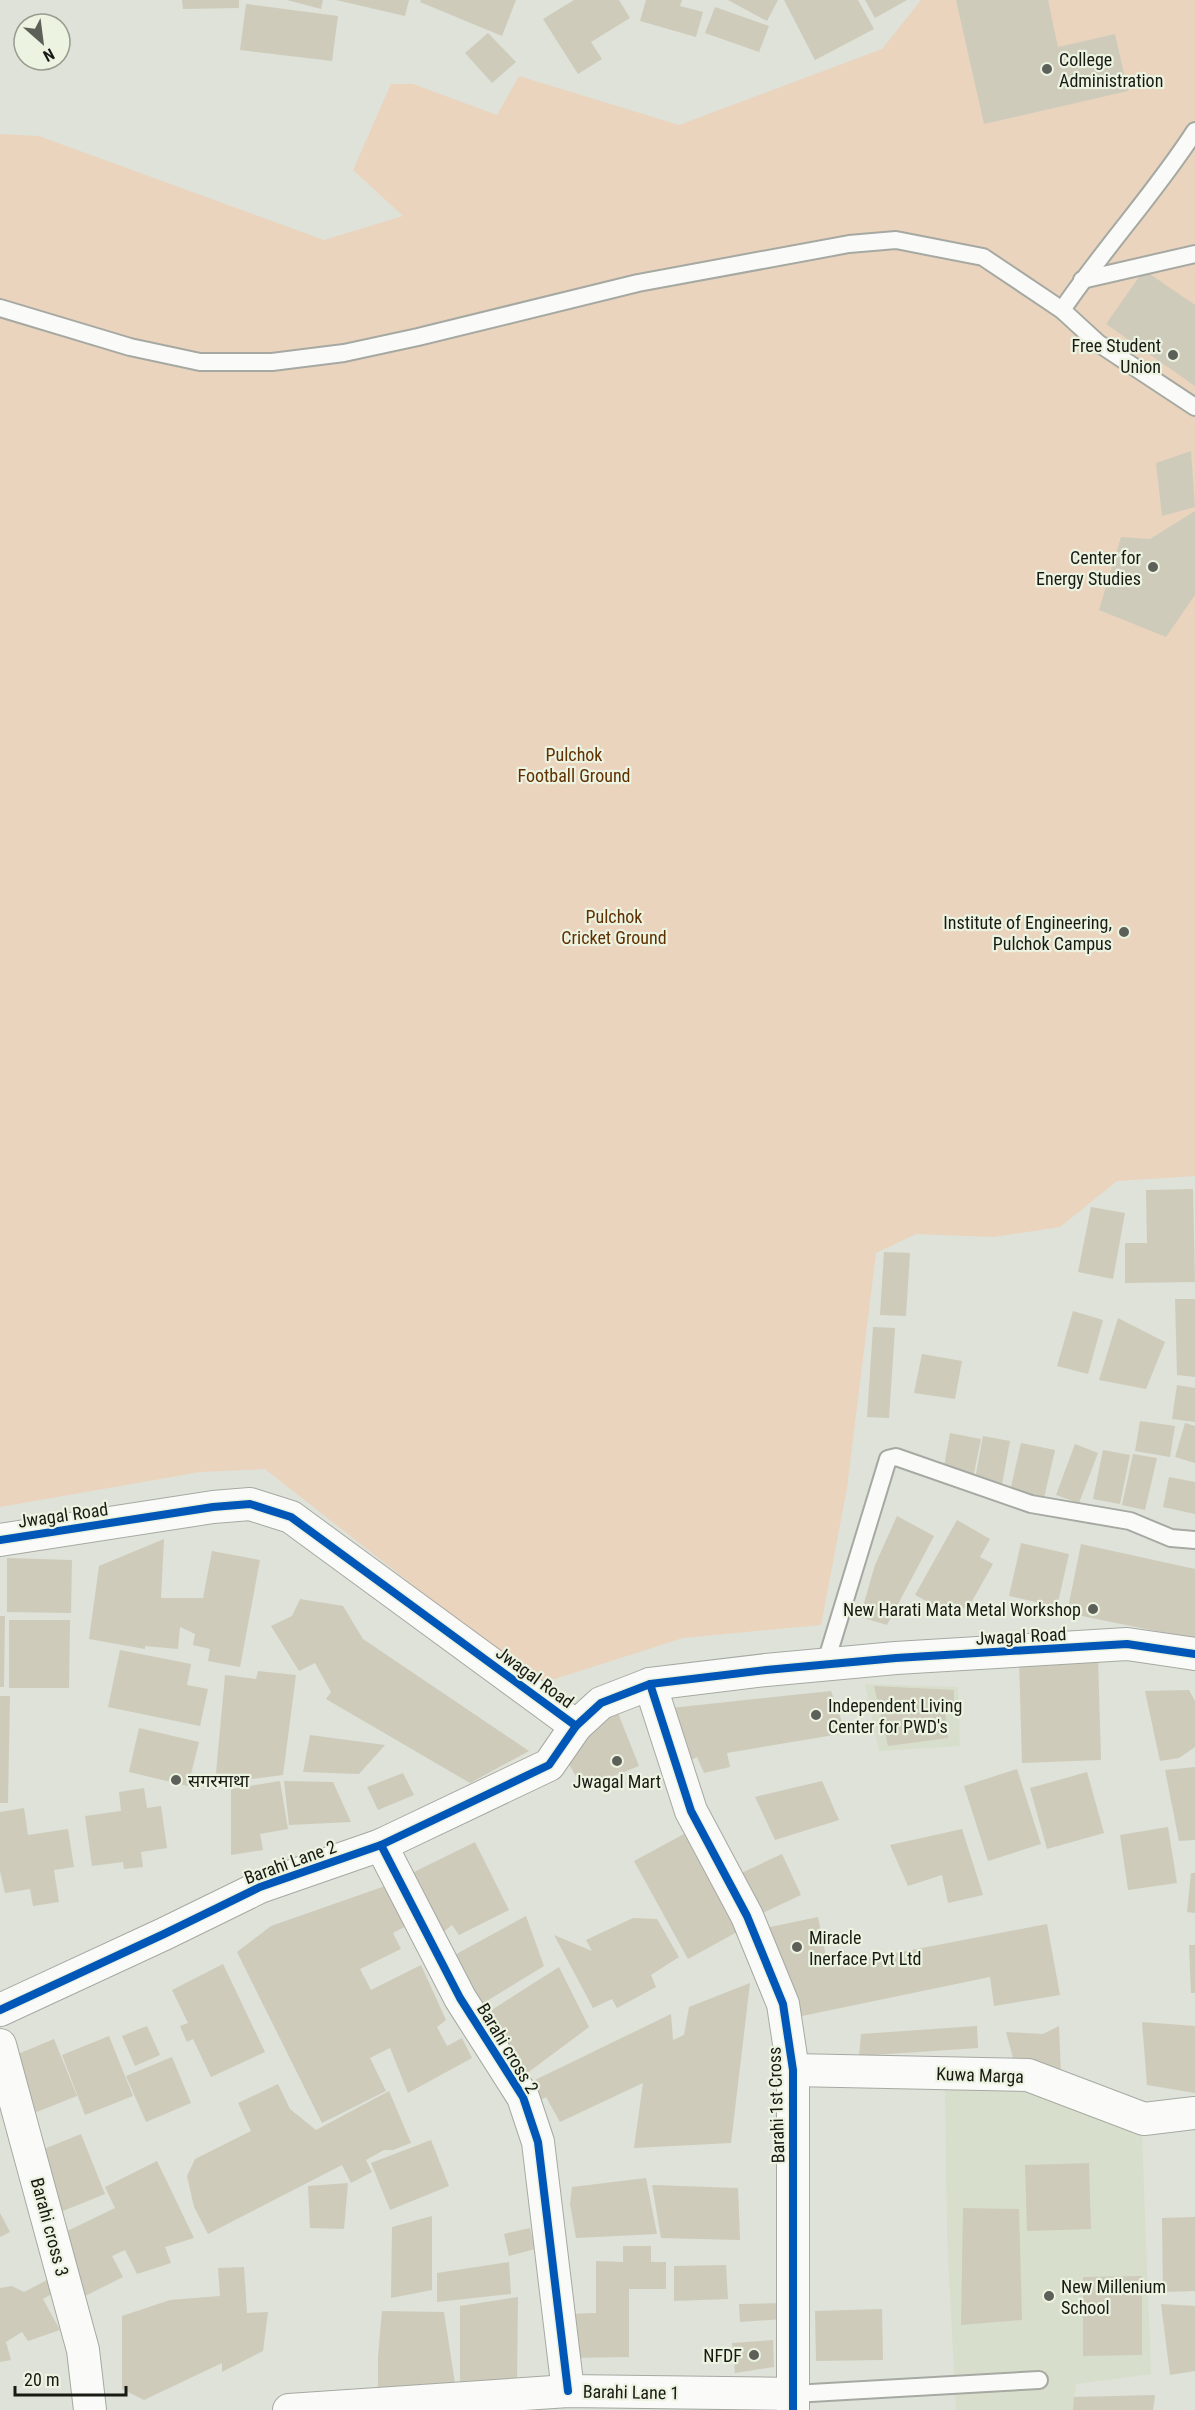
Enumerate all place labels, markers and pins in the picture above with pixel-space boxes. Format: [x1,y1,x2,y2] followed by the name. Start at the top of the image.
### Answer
[1059,49,1163,91] place label: College Administration
[1040,62,1054,76] marker: College Administration
[1071,335,1161,377] place label: Free Student Union
[1166,348,1180,362] marker: Free Student Union
[1036,547,1142,589] place label: Center for Energy Studies
[1146,560,1160,574] marker: Center for Energy Studies
[943,912,1112,954] place label: Institute of Engineering, Pulchok Campus
[1117,925,1131,939] marker: Institute of Engineering, Pulchok Campus
[843,1599,1081,1620] place label: New Harati Mata Metal Workshop
[1086,1602,1100,1616] marker: New Harati Mata Metal Workshop
[828,1695,962,1737] place label: Independent Living Center for PWD's
[809,1708,823,1722] marker: Independent Living Center for PWD's
[610,1754,624,1768] marker: Jwagal Mart
[188,1770,250,1791] place label: सगरमाथा
[573,1771,661,1792] place label: Jwagal Mart
[169,1773,183,1787] marker: सगरमाथा
[809,1927,922,1969] place label: Miracle Inerface Pvt Ltd
[790,1940,804,1954] marker: Miracle Inerface Pvt Ltd
[1061,2276,1166,2318] place label: New Millenium School
[1042,2289,1056,2303] marker: New Millenium School
[703,2345,742,2366] place label: NFDF
[747,2348,761,2362] marker: NFDF

